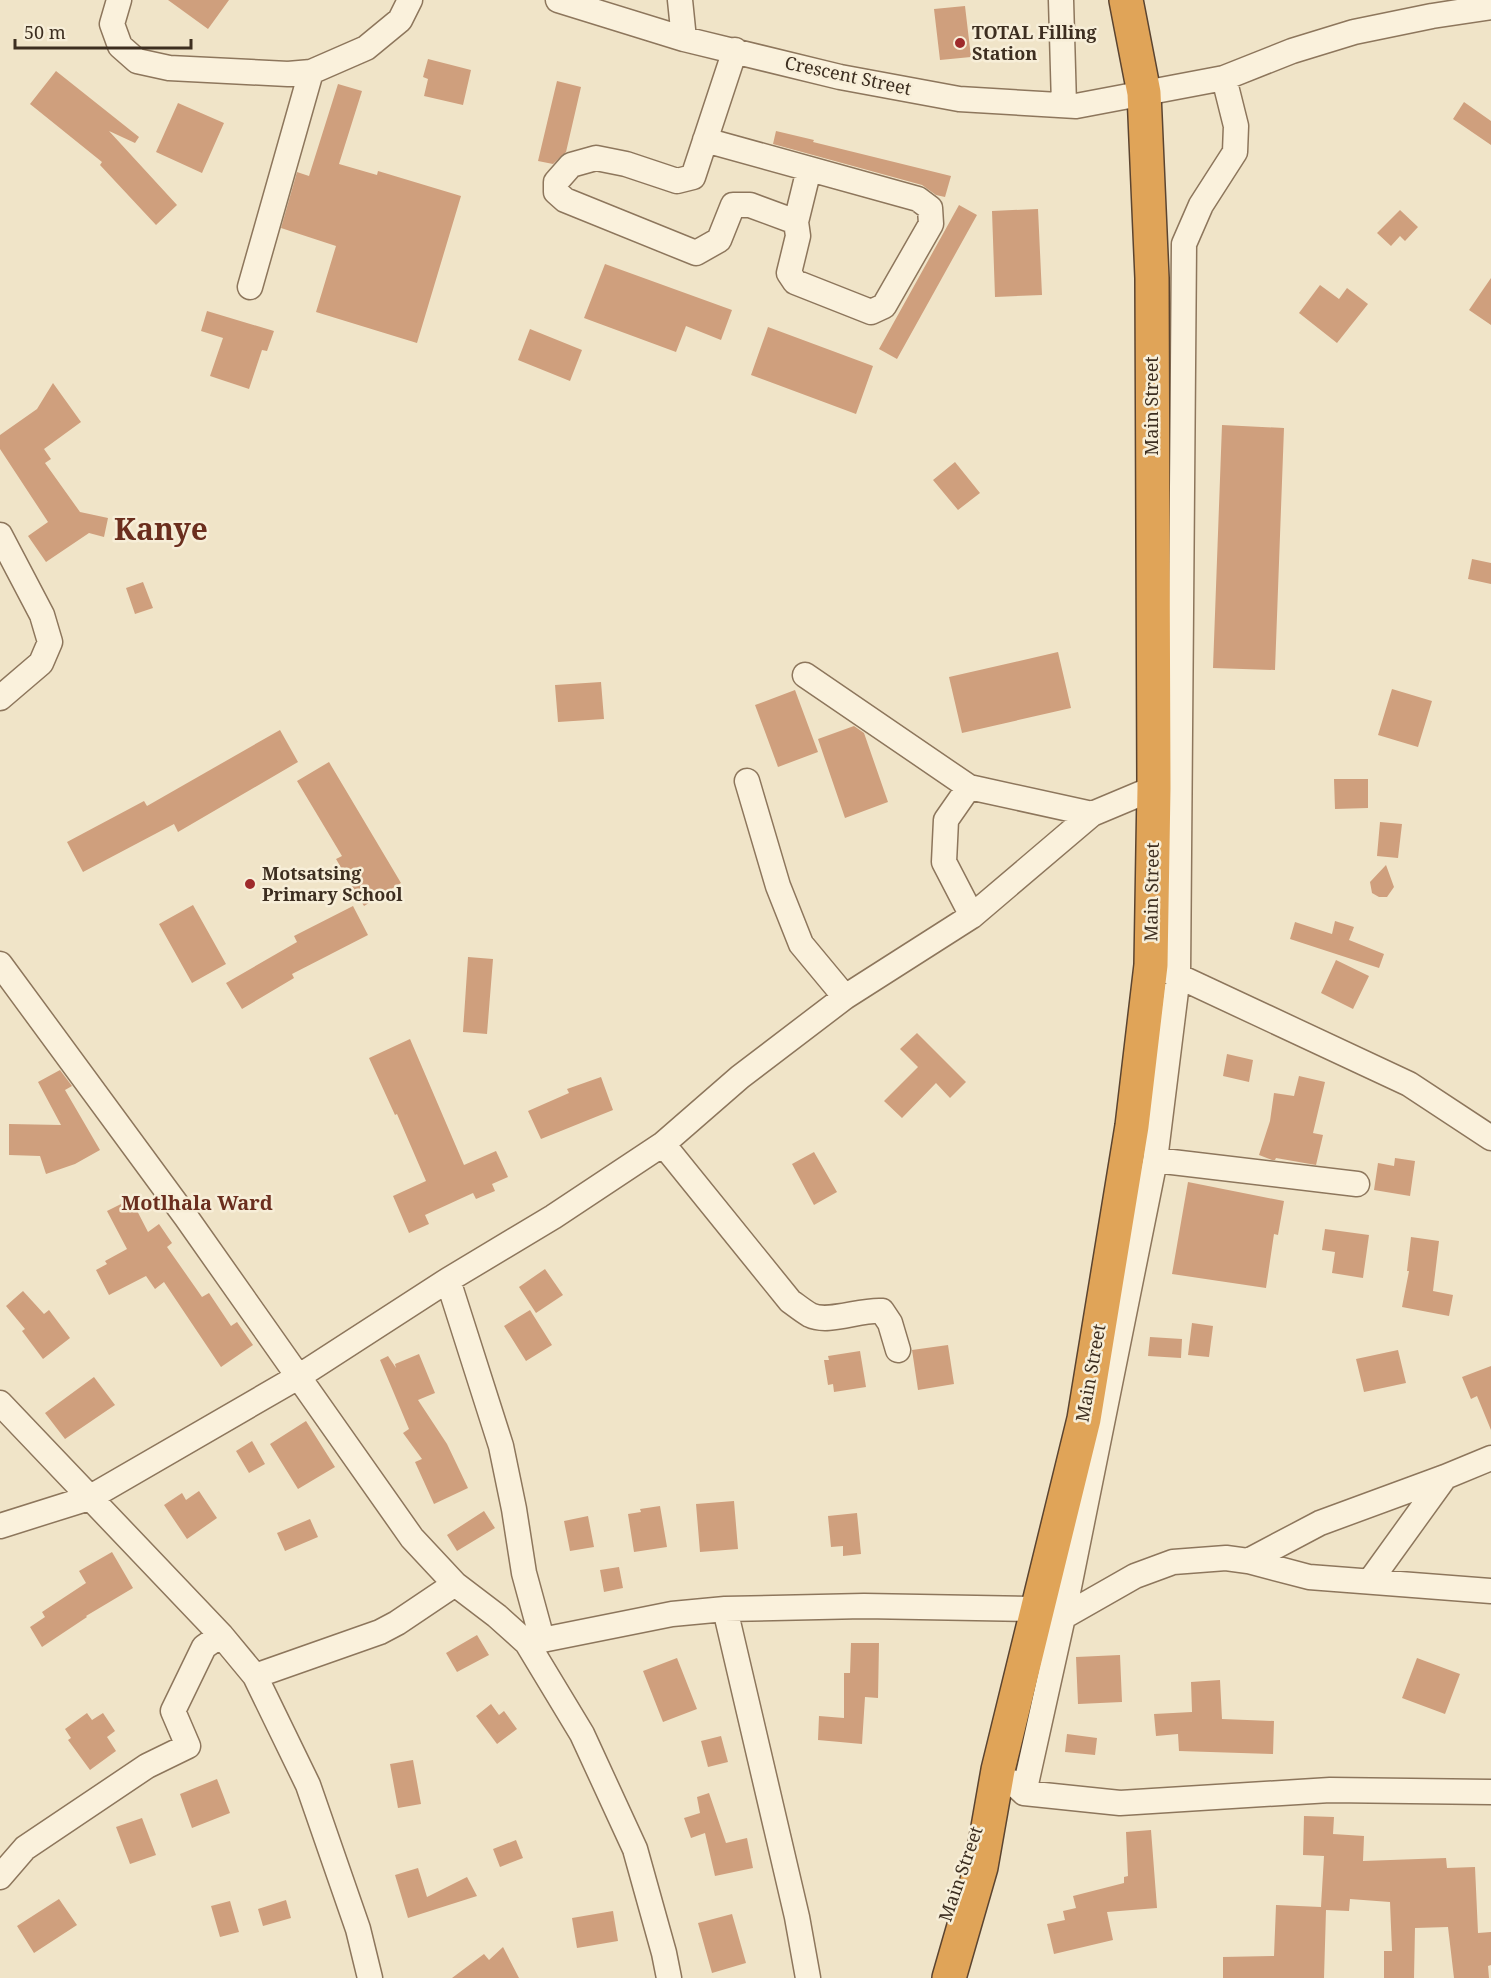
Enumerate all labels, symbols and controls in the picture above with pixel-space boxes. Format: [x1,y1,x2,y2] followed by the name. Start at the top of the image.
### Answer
[15,12,190,50] scale bar
[24,20,66,44] text: 50 m
[972,20,1097,65] place label: TOTAL Filling Station
[953,36,967,50] marker: TOTAL Filling Station
[783,50,914,100] street label: Crescent Street
[1139,356,1163,456] street label: Main Street
[114,508,208,549] district label: Kanye
[1138,842,1164,942] street label: Main Street
[262,861,403,906] place label: Motsatsing Primary School
[243,877,257,891] marker: Motsatsing Primary School
[121,1189,273,1216] district label: Motlhala Ward
[1070,1322,1110,1424] street label: Main Street
[933,1823,988,1925] street label: Main Street

